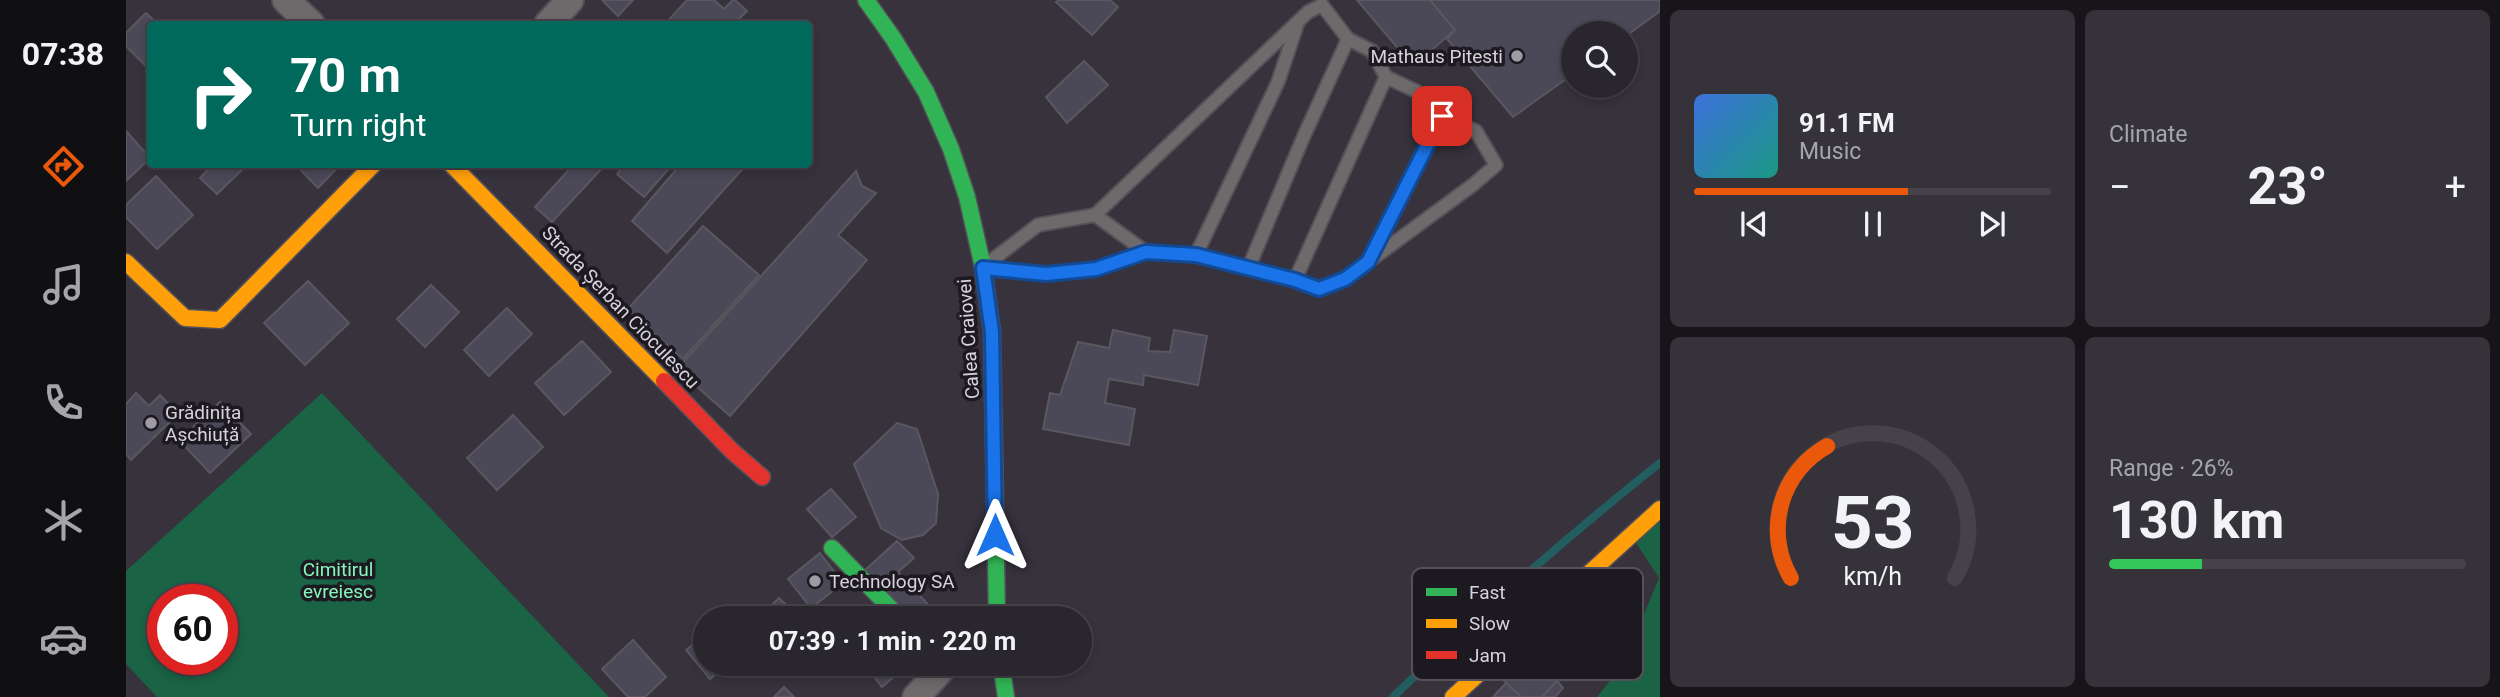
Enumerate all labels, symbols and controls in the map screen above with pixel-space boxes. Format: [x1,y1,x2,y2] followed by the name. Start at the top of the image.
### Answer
[1561,21,1638,98] map controls
[1561,21,1638,98] button: search
[22,35,104,73] text: 07:38
[1371,45,1503,68] place label: Mathaus Pitesti
[290,47,401,104] text: 70 m
[1509,48,1525,64] marker: Mathaus Pitesti
[175,49,266,140] icon: right
[1412,86,1472,146] pin
[1423,97,1461,135] icon: arrive
[290,106,426,144] text: Turn right
[1799,108,1895,138] text: 91.1 FM
[2109,121,2188,148] text: Climate
[1799,138,1861,165] text: Music
[39,142,88,191] icon: directions
[2248,156,2328,217] text: 23°
[2109,165,2131,209] text: −
[2444,165,2466,209] text: +
[1735,205,1773,243] icon: previous
[1854,205,1892,243] icon: pause
[1973,205,2011,243] icon: next
[537,221,704,393] street label: Strada Șerban Cioculescu
[39,260,88,309] icon: music
[953,278,984,400] street label: Calea Craiovei
[39,378,88,427] icon: phone
[165,401,241,446] place label: Grădinița Așchiuță
[143,415,159,431] marker: Grădinița Așchiuță
[2109,455,2234,482] text: Range · 26%
[1831,480,1914,566] text: 53
[2109,490,2284,551] text: 130 km
[39,496,88,545] icon: climate
[958,498,1032,572] position arrow
[303,558,373,603] park label: Cimitirul evreiesc
[1843,562,1902,591] text: km/h
[1412,568,1643,680] legend
[829,570,955,593] place label: Technology SA
[807,573,823,589] marker: Technology SA
[1469,581,1506,604] text: Fast
[147,584,238,675] speed limit sign: 60
[1469,612,1510,635] text: Slow
[39,614,88,663] icon: car
[769,626,1016,656] text: 07:39 · 1 min · 220 m
[1469,644,1506,667] text: Jam

